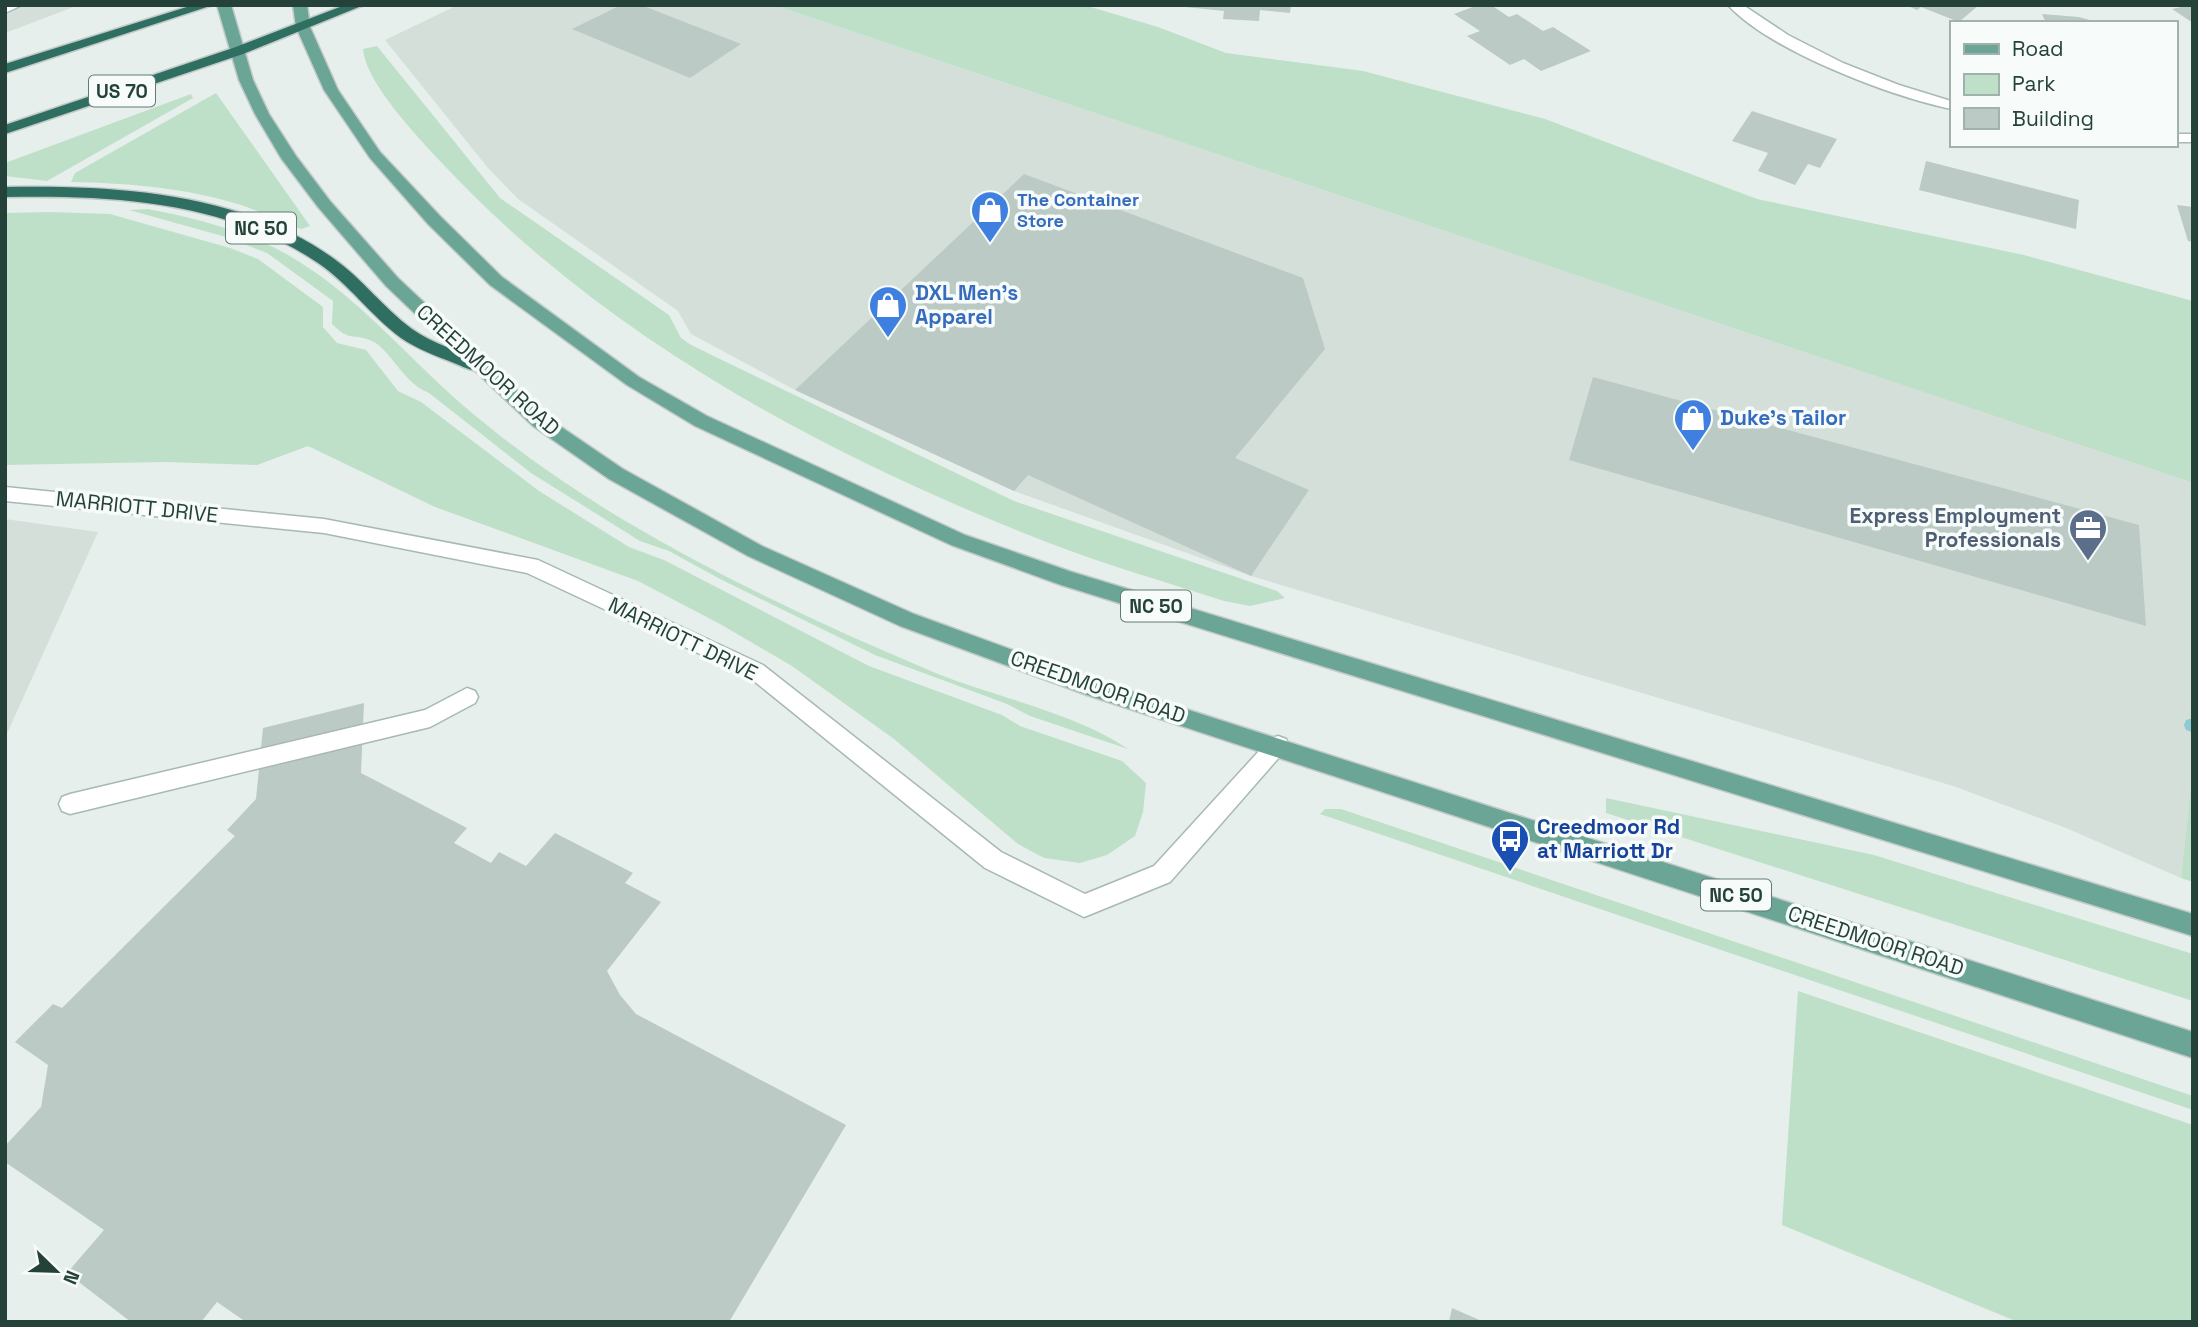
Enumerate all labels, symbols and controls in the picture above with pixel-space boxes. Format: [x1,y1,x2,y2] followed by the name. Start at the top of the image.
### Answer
[1950,21,2177,147] legend
[2012,35,2064,62] text: Road
[2012,70,2056,97] text: Park
[89,76,155,106] road number: US 70
[2012,105,2094,132] text: Building
[1017,188,1139,232] place label: The Container Store
[969,189,1011,244] shop icon: The Container Store
[226,212,296,244] road number: NC 50
[915,279,1018,330] place label: DXL Men's Apparel
[867,284,909,339] shop icon: DXL Men's Apparel
[411,298,566,441] street label: CREEDMOOR ROAD
[1672,397,1714,452] shop icon: Duke's Tailor
[1720,404,1846,431] place label: Duke's Tailor
[55,485,220,528] street label: MARRIOTT DRIVE
[1850,502,2061,553] place label: Express Employment Professionals
[2067,507,2109,562] office icon: Express Employment Professionals
[1121,590,1191,622] road number: NC 50
[604,591,762,686] street label: MARRIOTT DRIVE
[1007,644,1189,729] street label: CREEDMOOR ROAD
[1537,813,1680,864] place label: Creedmoor Rd at Marriott Dr
[1489,818,1531,873] bus stop icon: Creedmoor Rd at Marriott Dr
[1701,880,1771,911] road number: NC 50
[1785,899,1968,982] street label: CREEDMOOR ROAD
[21,1236,91,1306] north arrow
[57,1267,85,1288] text: N

